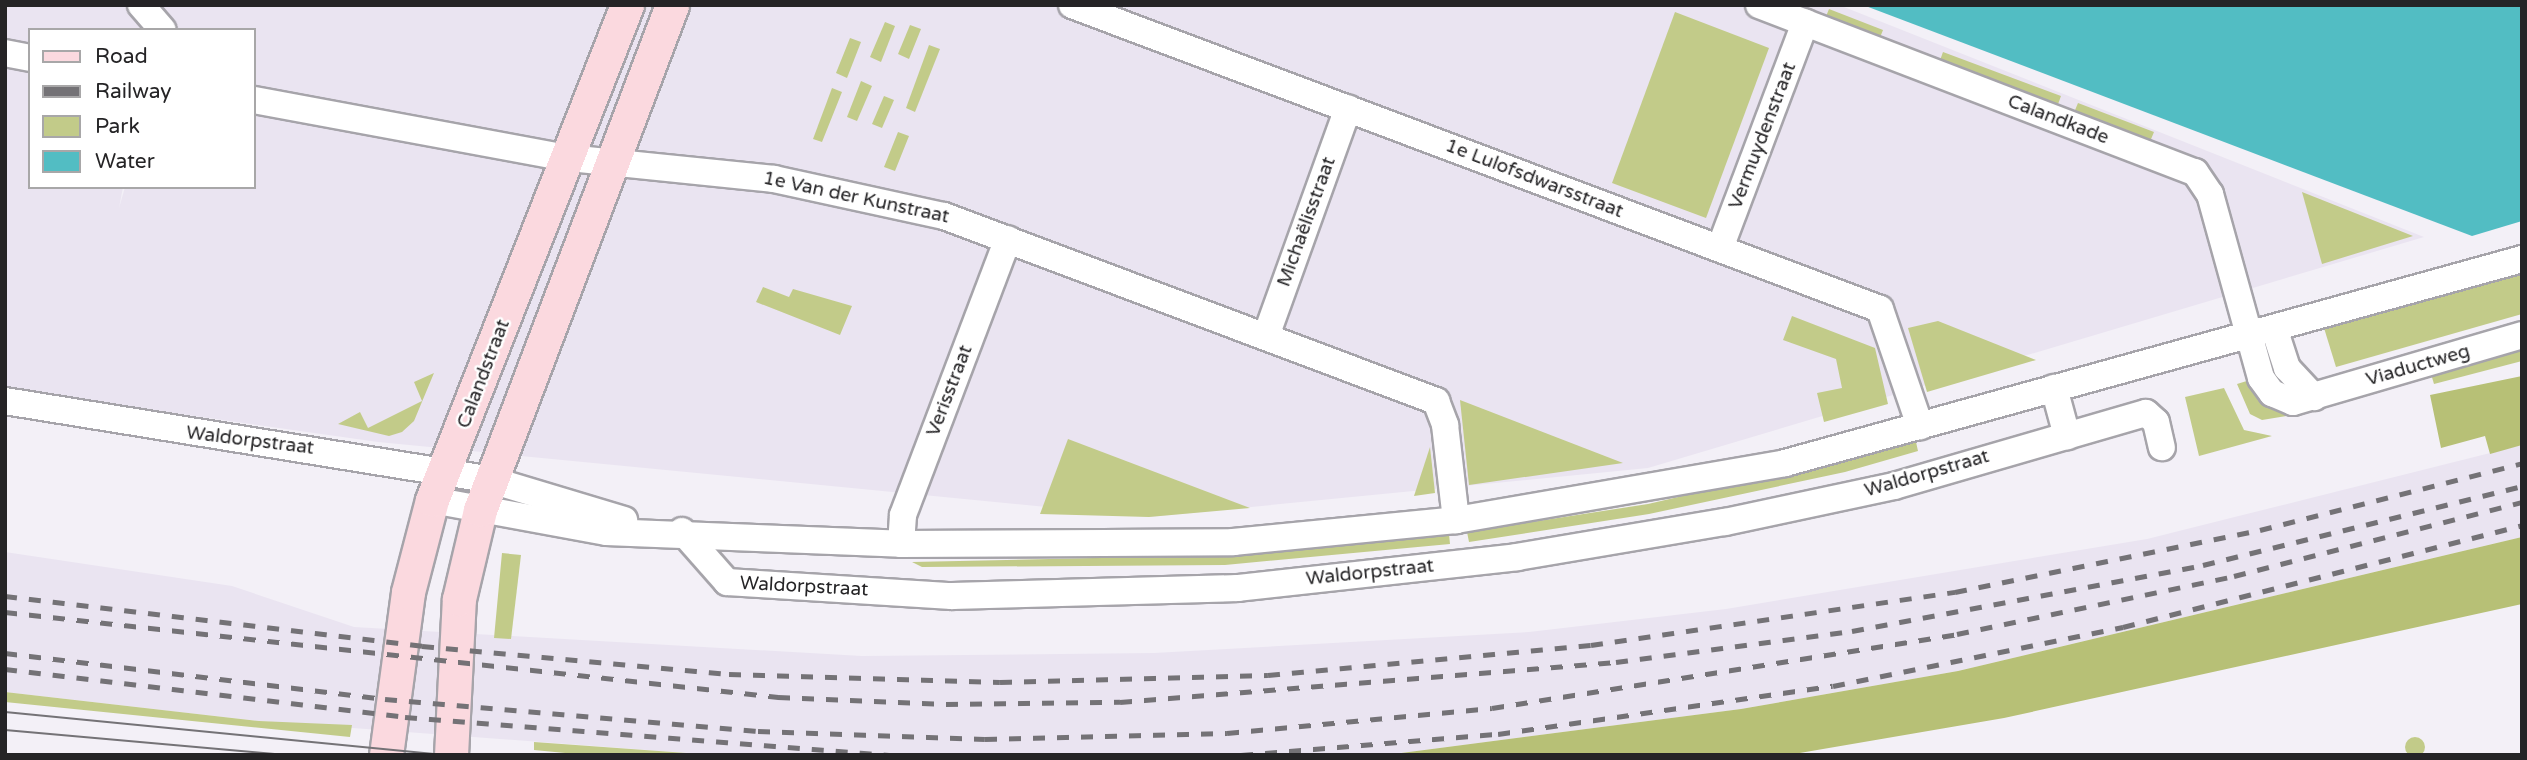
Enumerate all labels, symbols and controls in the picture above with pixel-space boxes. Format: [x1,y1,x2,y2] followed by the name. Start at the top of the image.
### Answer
[28,28,256,189] legend
[95,44,148,69] text: Road
[1725,59,1801,213] street label: Vermuydenstraat
[95,79,172,104] text: Railway
[2004,90,2112,150] street label: Calandkade
[95,114,140,139] text: Park
[1442,135,1626,223] street label: 1e Lulofsdwarsstraat
[95,149,155,174] text: Water
[1273,154,1341,290] street label: Michaëlisstraat
[761,167,951,229] street label: 1e Van der Kunstraat
[453,316,515,432] street label: Calandstraat
[2363,340,2473,392] street label: Viaductweg
[922,342,978,440] street label: Verisstraat
[185,422,315,460] street label: Waldorpstraat
[1862,445,1992,503] street label: Waldorpstraat
[1305,555,1435,591] street label: Waldorpstraat
[739,572,869,602] street label: Waldorpstraat

